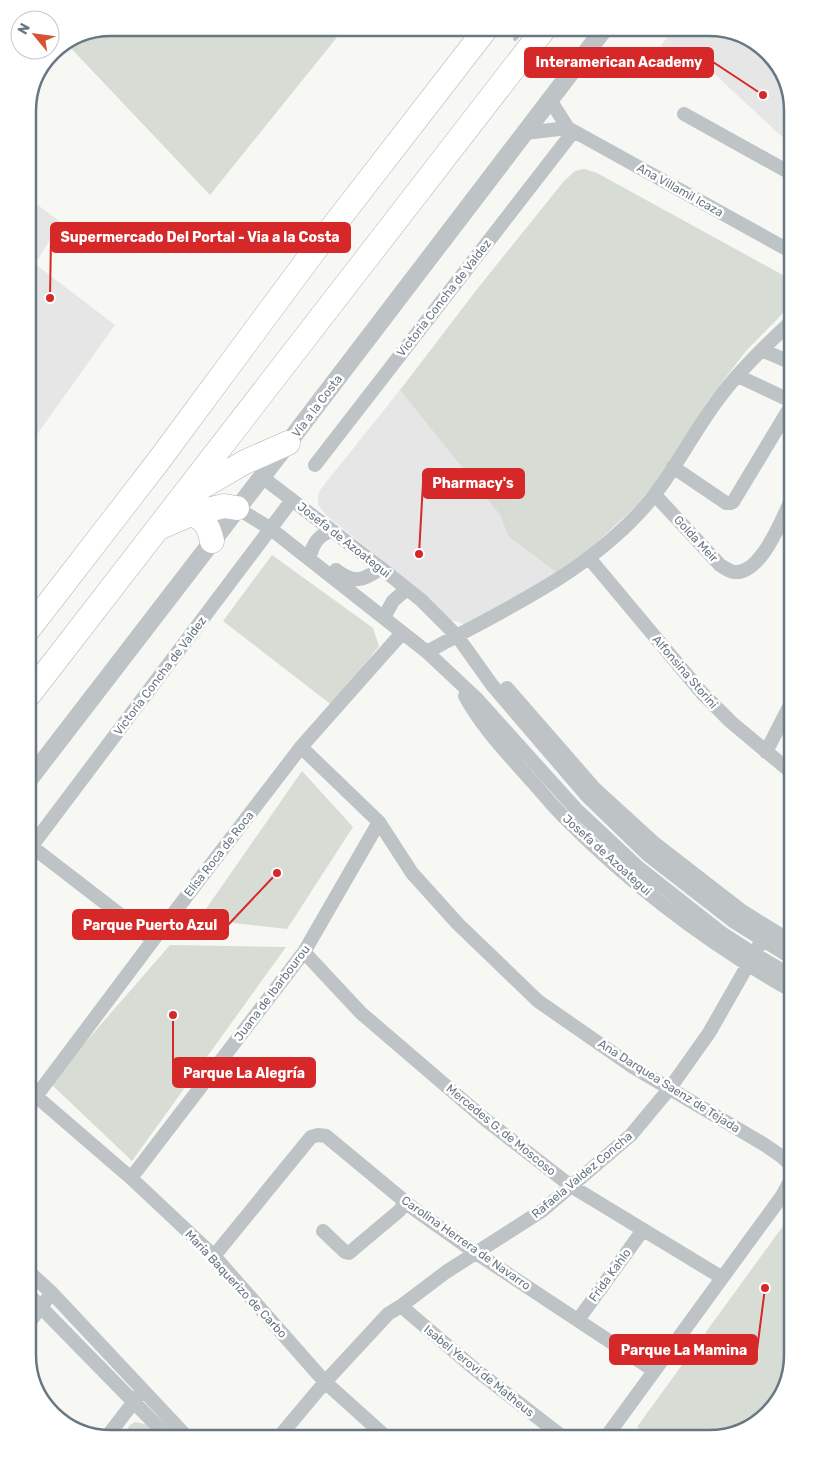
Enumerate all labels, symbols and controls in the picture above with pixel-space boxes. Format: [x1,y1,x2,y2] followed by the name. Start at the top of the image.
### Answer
[10,10,60,60] north arrow
[14,20,34,37] text: N
[525,48,713,77] callout: Interamerican Academy
[536,54,703,71] text: Interamerican Academy
[634,161,726,219] street label: Ana Villamil Icaza
[51,223,350,252] callout: Supermercado Del Portal - Via a la Costa
[61,229,339,246] text: Supermercado Del Portal - Via a la Costa
[394,237,494,359] street label: Victoria Concha de Valdez
[289,372,345,440] street label: Vía a la Costa
[423,469,524,498] callout: Pharmacy's
[432,475,514,492] text: Pharmacy's
[295,499,393,581] street label: Josefa de Azoategui
[671,513,721,565] street label: Golda Meir
[111,614,209,738] street label: Victoria Concha de Valdez
[649,633,721,711] street label: Alfonsina Storini
[181,809,257,899] street label: Elisa Roca de Roca
[560,812,654,898] street label: Josefa de Azoategui
[73,910,228,939] callout: Parque Puerto Azul
[83,917,217,934] text: Parque Puerto Azul
[231,942,313,1044] street label: Juana de Ibarbourou
[596,1036,742,1136] street label: Ana Darquea Saenz de Tejada
[173,1058,315,1087] callout: Parque La Alegría
[183,1065,305,1082] text: Parque La Alegría
[443,1082,559,1179] street label: Mercedes G. de Moscoso
[529,1129,635,1221] street label: Rafaela Valdez Concha
[399,1193,533,1293] street label: Carolina Herrera de Navarro
[182,1227,290,1341] street label: María Baquerizo de Carbo
[586,1246,634,1304] street label: Frida Kahlo
[421,1322,537,1420] street label: Isabel Yerovi de Matheus
[610,1335,757,1364] callout: Parque La Mamina
[621,1342,747,1359] text: Parque La Mamina

